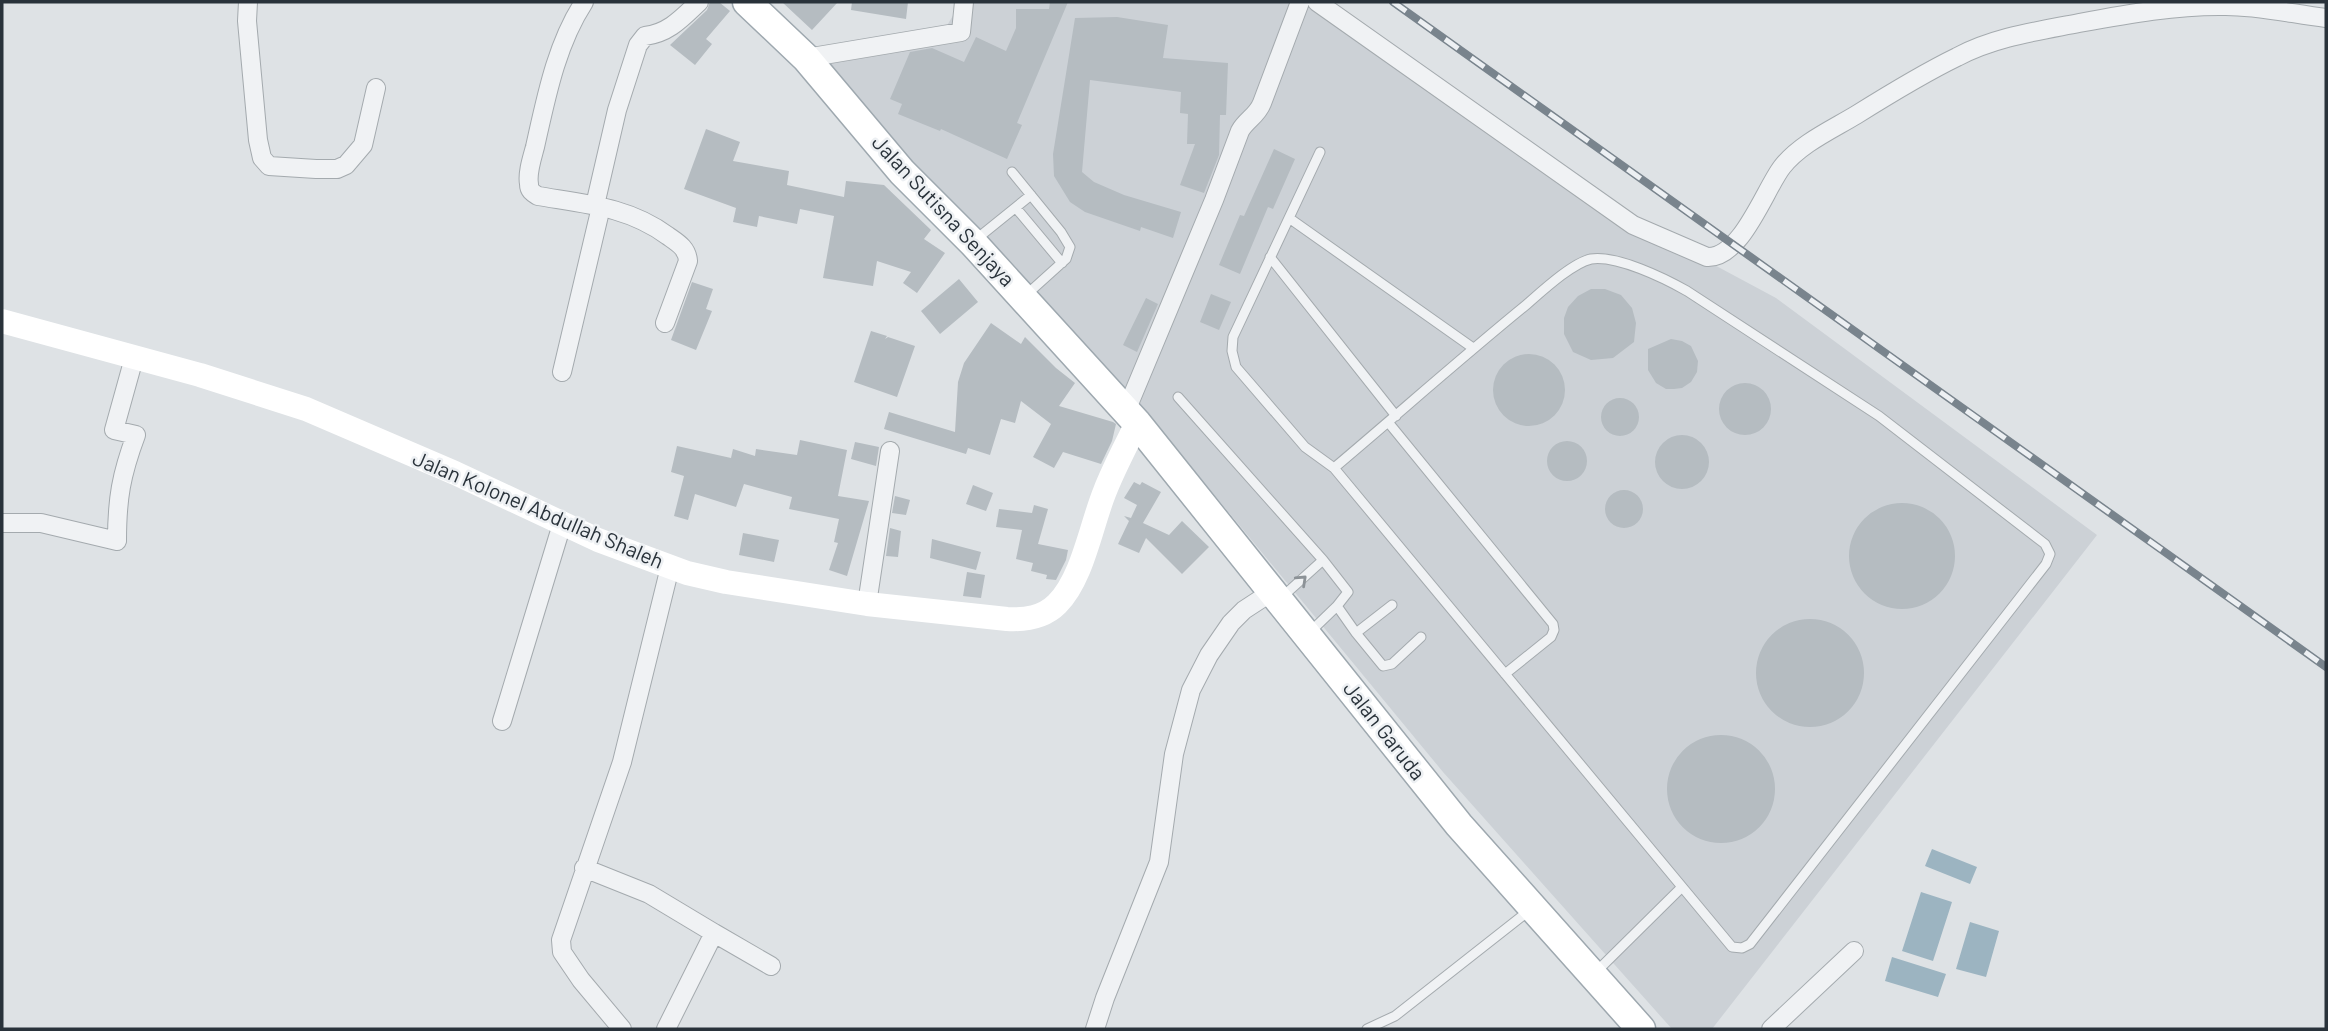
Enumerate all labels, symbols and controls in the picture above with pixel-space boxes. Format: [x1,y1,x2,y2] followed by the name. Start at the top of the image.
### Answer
[868,129,1021,291] street label: Jalan Sutisna Senjaya
[409,444,668,573] street label: Jalan Kolonel Abdullah Shaleh
[1294,575,1307,588] one-way arrow
[1339,676,1432,784] street label: Jalan Garuda

